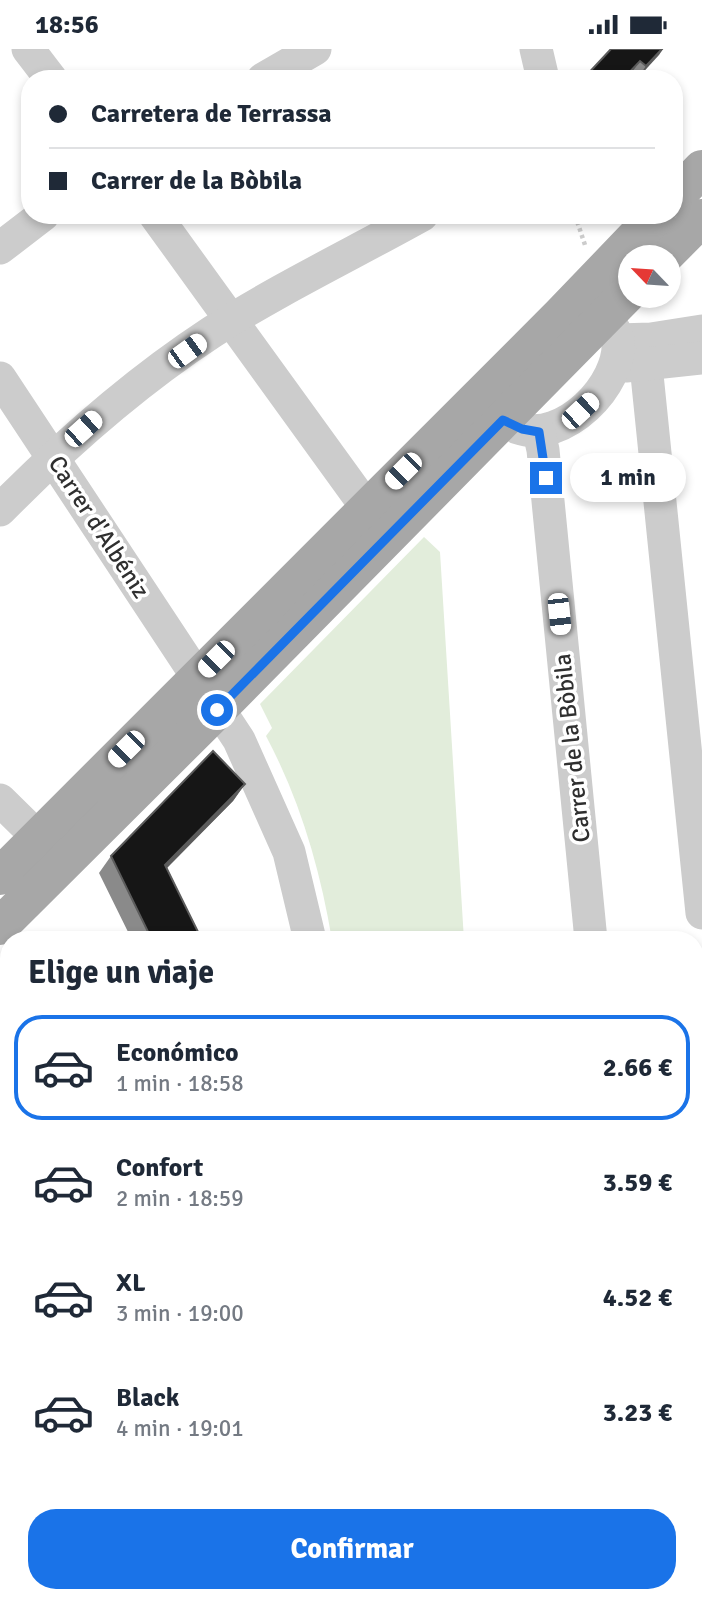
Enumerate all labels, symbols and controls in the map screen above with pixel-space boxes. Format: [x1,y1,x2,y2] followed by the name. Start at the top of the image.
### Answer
[35,9,99,41] text: 18:56
[91,98,332,130] text: Carretera de Terrassa
[91,165,302,197] text: Carrer de la Bòbila
[618,245,681,308] north arrow
[618,245,681,308] map controls
[164,330,211,372] car
[558,389,603,433] car
[61,407,106,451] car
[381,449,426,493] car
[42,450,156,604] street label: Carrer d'Albéniz
[570,453,686,502] callout: 1 min
[530,462,562,494] route end
[600,463,656,492] text: 1 min
[547,592,572,636] car
[194,637,239,681] car
[547,652,597,844] street label: Carrer de la Bòbila
[201,694,233,726] route start
[104,727,149,771] car
[28,953,214,992] text: Elige un viaje
[32,1036,95,1099] icon: car
[116,1037,239,1069] text: Económico
[603,1052,672,1084] text: 2.66 €
[116,1069,244,1098] text: 1 min · 18:58
[32,1151,95,1214] icon: car
[116,1152,203,1184] text: Confort
[603,1167,672,1199] text: 3.59 €
[116,1184,244,1213] text: 2 min · 18:59
[32,1266,95,1329] icon: car
[116,1267,146,1299] text: XL
[603,1282,672,1314] text: 4.52 €
[116,1299,244,1328] text: 3 min · 19:00
[32,1381,95,1444] icon: car
[116,1382,179,1414] text: Black
[603,1397,672,1429] text: 3.23 €
[116,1414,244,1443] text: 4 min · 19:01
[28,1509,676,1589] button: Confirmar

